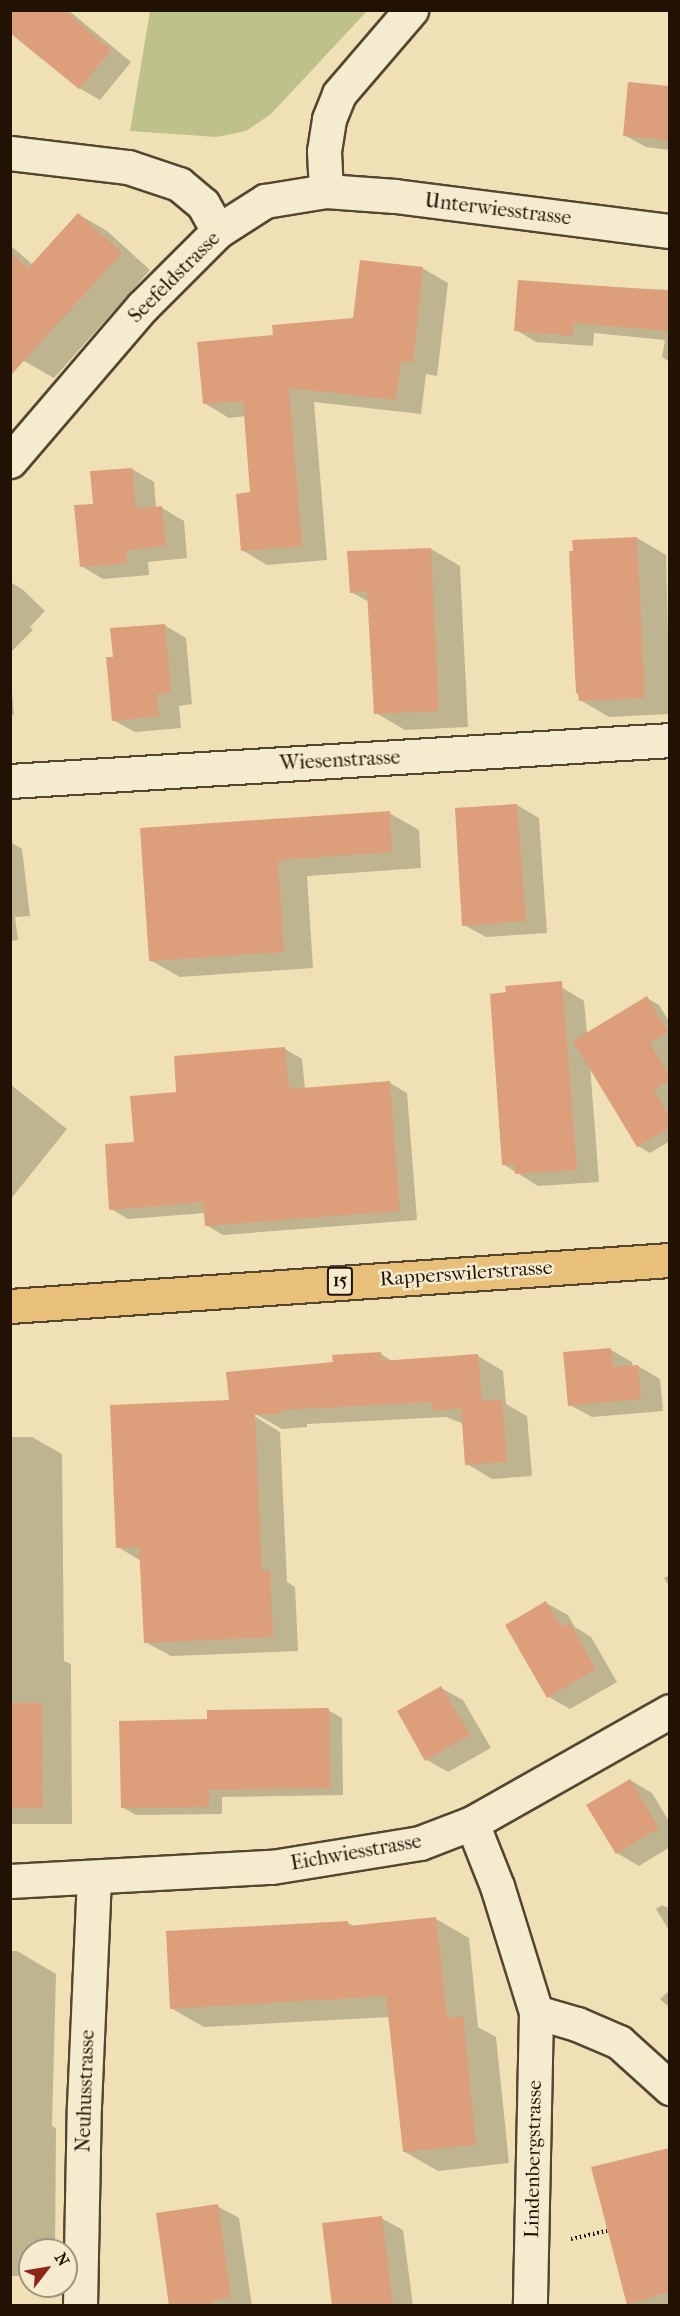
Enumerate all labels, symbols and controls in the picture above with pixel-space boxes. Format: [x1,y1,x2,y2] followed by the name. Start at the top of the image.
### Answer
[423,188,573,230] street label: Unterwiesstrasse
[123,226,225,328] street label: Seefeldstrasse
[279,745,401,775] street label: Wiesenstrasse
[379,1255,553,1291] street label: Rapperswilerstrasse
[326,1266,354,1296] road number: 15
[289,1829,423,1875] street label: Eichwiesstrasse
[71,2029,99,2153] street label: Neuhusstrasse
[520,2080,546,2238] street label: Lindenbergstrasse
[18,2238,78,2298] north arrow
[51,2249,73,2270] text: N

